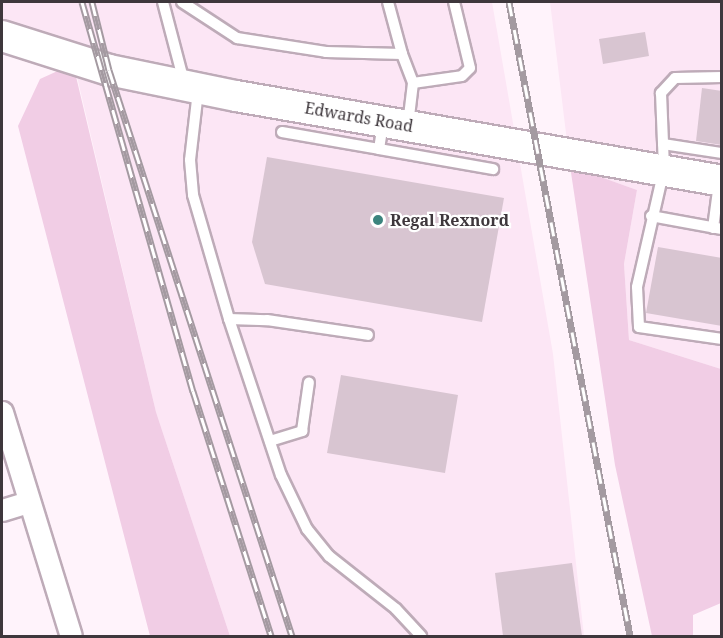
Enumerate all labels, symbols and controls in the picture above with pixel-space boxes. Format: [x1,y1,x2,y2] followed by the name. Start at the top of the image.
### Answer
[303,98,415,136] street label: Edwards Road
[390,210,509,230] place label: Regal Rexnord
[371,213,385,227] marker: Regal Rexnord

